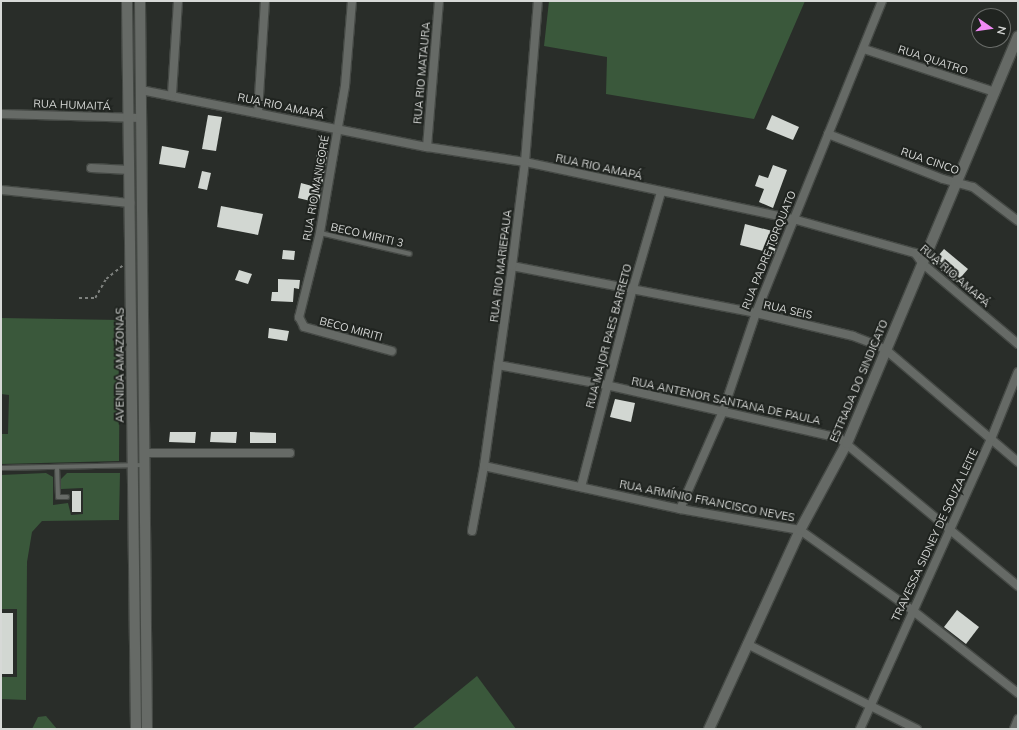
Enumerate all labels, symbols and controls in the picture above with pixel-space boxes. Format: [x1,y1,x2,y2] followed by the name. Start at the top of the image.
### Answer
[971,8,1011,48] north arrow
[411,21,433,125] street label: RUA RIO MATAURA
[994,25,1009,36] text: N
[896,42,970,78] street label: RUA QUATRO
[236,90,326,122] street label: RUA RIO AMAPÁ
[33,97,111,113] street label: RUA HUMAITÁ
[300,134,332,242] street label: RUA RIO MANICORÉ
[899,145,961,177] street label: RUA CINCO
[554,151,644,183] street label: RUA RIO AMAPÁ
[739,189,799,311] street label: RUA PADRE TORQUATO
[488,209,514,323] street label: RUA RIO MARIEPAUA
[329,220,405,250] street label: BECO MIRITI 3
[917,242,993,310] street label: RUA RIO AMAPÁ
[583,262,635,410] street label: RUA MAJOR PAES BARRETO
[762,298,814,322] street label: RUA SEIS
[113,307,127,423] street label: AVENIDA AMAZONAS
[318,314,384,344] street label: BECO MIRITI
[827,318,891,444] street label: ESTRADA DO SINDICATO
[630,374,822,428] street label: RUA ANTENOR SANTANA DE PAULA
[889,447,981,623] street label: TRAVESSA SIDNEY DE SOUZA LEITE
[618,478,796,524] street label: RUA ARMÍNIO FRANCISCO NEVES

